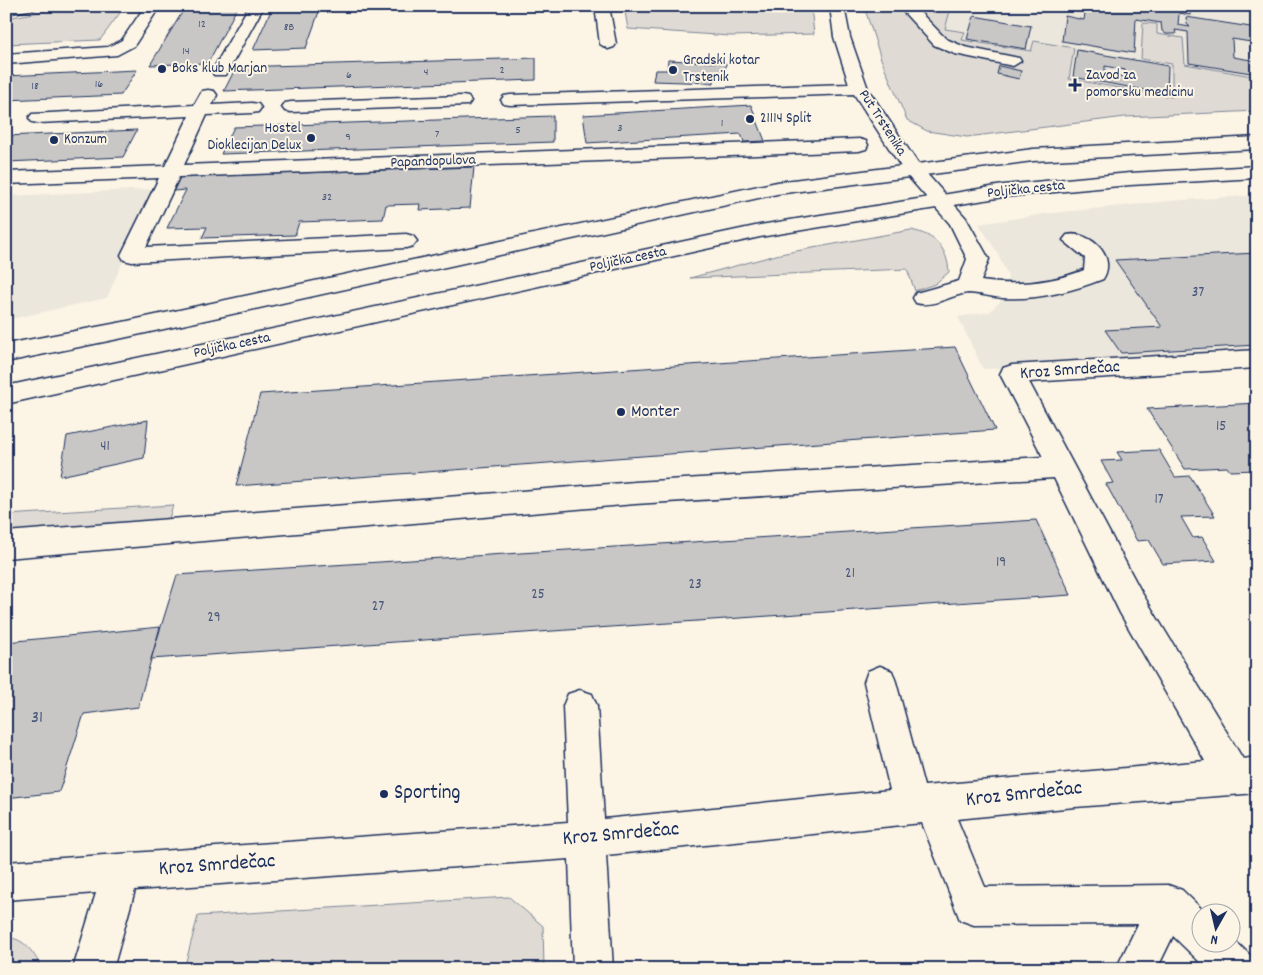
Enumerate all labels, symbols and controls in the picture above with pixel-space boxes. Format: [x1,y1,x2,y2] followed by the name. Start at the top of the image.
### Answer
[198,16,206,33] house number: 12
[284,19,295,36] house number: 8B
[182,43,190,60] house number: 14
[683,50,760,89] place label: Gradski kotar Trstenik
[172,58,267,80] place label: Boks klub Marjan
[499,62,505,79] house number: 2
[156,63,168,75] marker: Boks klub Marjan
[424,64,429,81] house number: 4
[667,64,679,76] marker: Gradski kotar Trstenik
[1086,65,1193,104] place label: Zavod za pomorsku medicinu
[346,67,352,84] house number: 6
[95,76,103,93] house number: 16
[31,78,39,95] house number: 18
[1068,78,1082,92] marker: Zavod za pomorsku medicinu
[852,86,912,161] street label: Put Trstenika
[760,108,812,130] place label: 21114 Split
[744,113,756,125] marker: 21114 Split
[721,115,723,132] house number: 1
[207,118,301,157] place label: Hostel Dioklecijan Delux
[617,120,623,137] house number: 3
[515,122,521,139] house number: 5
[435,126,440,143] house number: 7
[64,129,107,151] place label: Konzum
[345,129,351,146] house number: 9
[305,132,317,144] marker: Hostel Dioklecijan Delux
[48,134,60,146] marker: Konzum
[390,149,477,174] street label: Papandopulova
[986,175,1067,205] street label: Poljička cesta
[322,189,332,206] house number: 32
[588,241,669,279] street label: Poljička cesta
[1192,282,1204,304] house number: 37
[192,327,273,365] street label: Poljička cesta
[1019,355,1121,387] street label: Kroz Smrdečac
[631,400,679,425] place label: Monter
[615,406,627,418] marker: Monter
[1216,416,1226,438] house number: 15
[100,436,110,458] house number: 41
[1154,489,1164,511] house number: 17
[996,552,1006,574] house number: 19
[845,563,855,585] house number: 21
[688,574,702,596] house number: 23
[531,584,545,606] house number: 25
[372,596,384,618] house number: 27
[207,607,221,629] house number: 29
[31,706,43,731] house number: 31
[964,774,1084,816] street label: Kroz Smrdečac
[394,779,461,809] place label: Sporting
[378,788,390,800] marker: Sporting
[561,815,681,855] street label: Kroz Smrdečac
[158,847,276,885] street label: Kroz Smrdečac
[1190,902,1240,952] north arrow
[1210,928,1219,949] text: N

